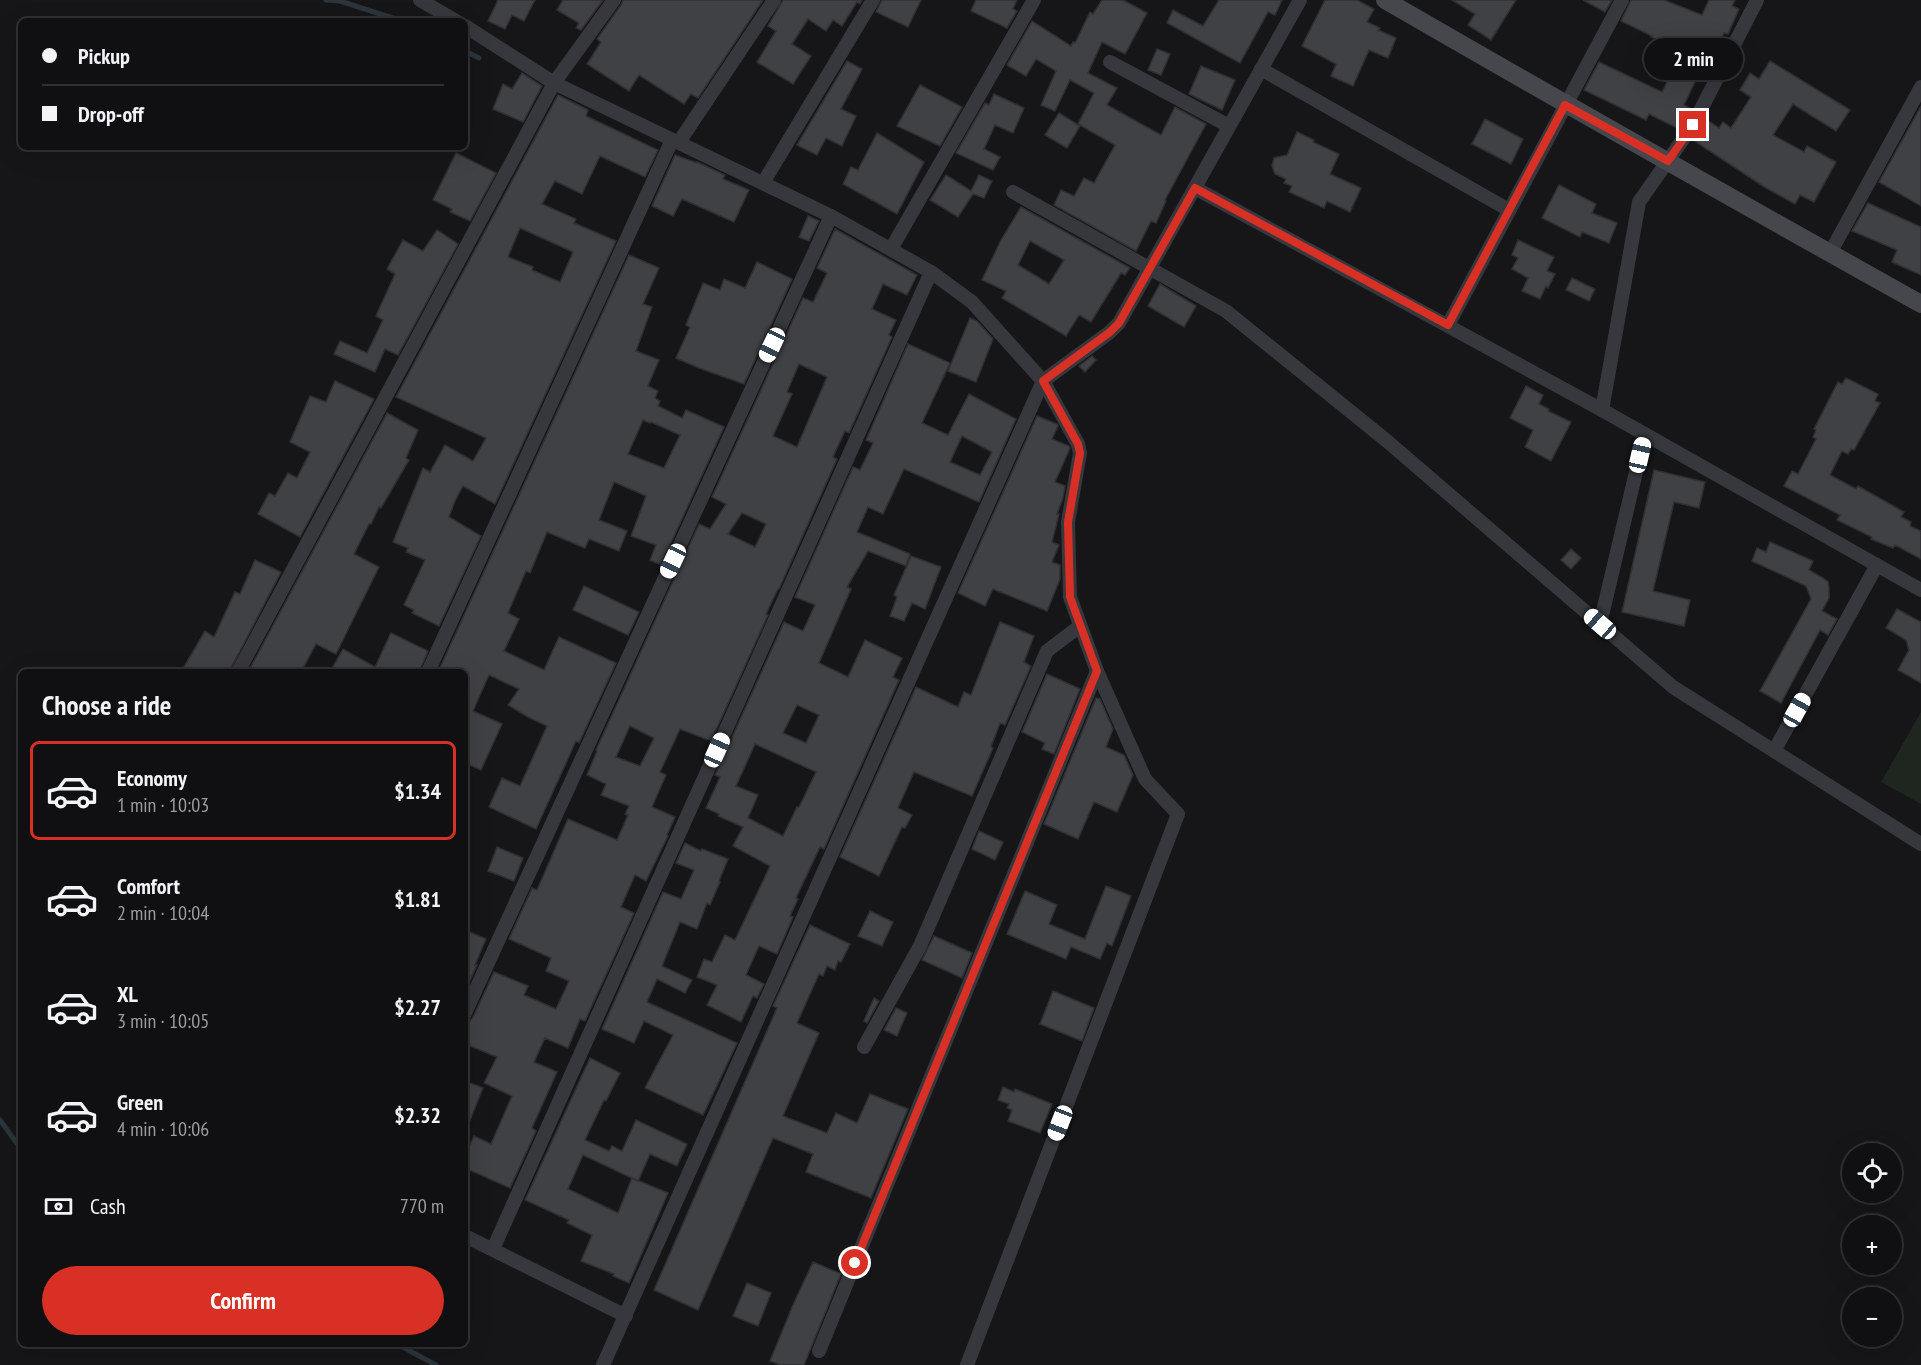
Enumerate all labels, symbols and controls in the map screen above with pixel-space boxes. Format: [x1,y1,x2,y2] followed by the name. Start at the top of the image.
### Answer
[1644,38,1742,80] callout: 2 min
[78,42,130,70] text: Pickup
[1673,46,1714,72] text: 2 min
[78,100,144,128] text: Drop-off
[1679,111,1706,138] route end
[756,325,788,365] car
[1627,435,1653,475] car
[657,541,689,581] car
[1581,605,1619,643] car
[42,688,171,722] text: Choose a ride
[1780,690,1814,730] car
[701,730,733,770] car
[45,764,99,818] icon: car
[117,764,187,792] text: Economy
[394,777,441,805] text: $1.34
[117,792,209,818] text: 1 min · 10:03
[45,872,99,926] icon: car
[117,872,180,900] text: Comfort
[394,885,441,913] text: $1.81
[117,900,209,926] text: 2 min · 10:04
[45,980,99,1034] icon: car
[117,980,138,1008] text: XL
[394,993,441,1021] text: $2.27
[117,1008,209,1034] text: 3 min · 10:05
[45,1088,99,1142] icon: car
[117,1088,163,1116] text: Green
[394,1101,441,1129] text: $2.32
[1045,1103,1075,1143] car
[117,1116,209,1142] text: 4 min · 10:06
[1842,1143,1902,1347] map controls
[1842,1143,1902,1203] button: locate
[42,1190,75,1223] icon: cash
[90,1192,126,1220] text: Cash
[400,1193,444,1219] text: 770 m
[1842,1215,1902,1275] button: +
[841,1249,868,1276] route start
[42,1266,444,1335] button: Confirm
[1842,1287,1902,1347] button: −

